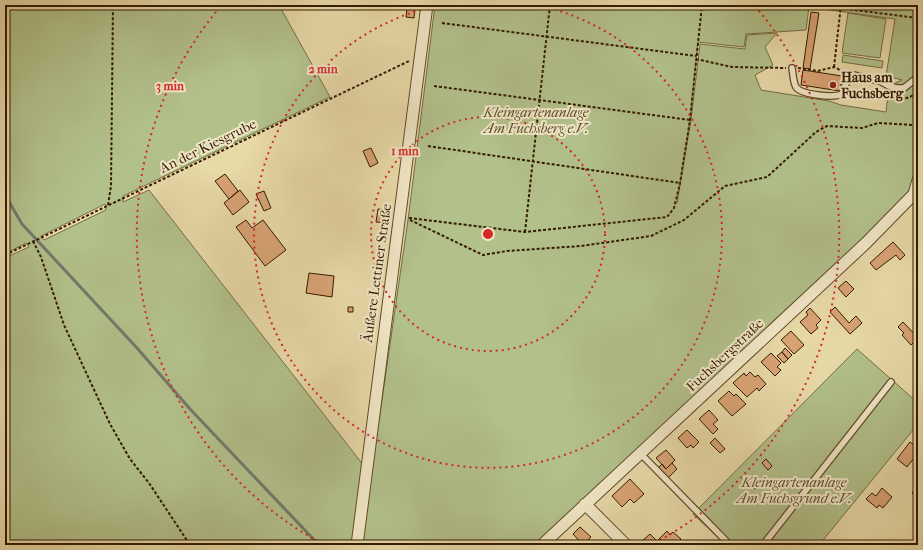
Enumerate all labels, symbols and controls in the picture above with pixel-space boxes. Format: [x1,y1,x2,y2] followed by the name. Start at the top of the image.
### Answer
[308,62,339,76] text: 2 min
[840,69,904,102] place label: Haus am Fuchsberg
[156,79,185,94] text: 3 min
[828,80,838,90] marker: Haus am Fuchsberg
[482,104,590,137] park label: Kleingartenanlage Am Fuchsberg e.V.
[156,115,259,177] street label: An der Kiesgrube
[391,144,420,158] text: 1 min
[359,202,395,345] street label: Äußere Lettiner Straße
[481,227,495,241] centre of rings
[683,315,767,395] street label: Fuchsbergstraße
[735,474,853,507] park label: Kleingartenanlage Am Fuchsgrund e.V.

